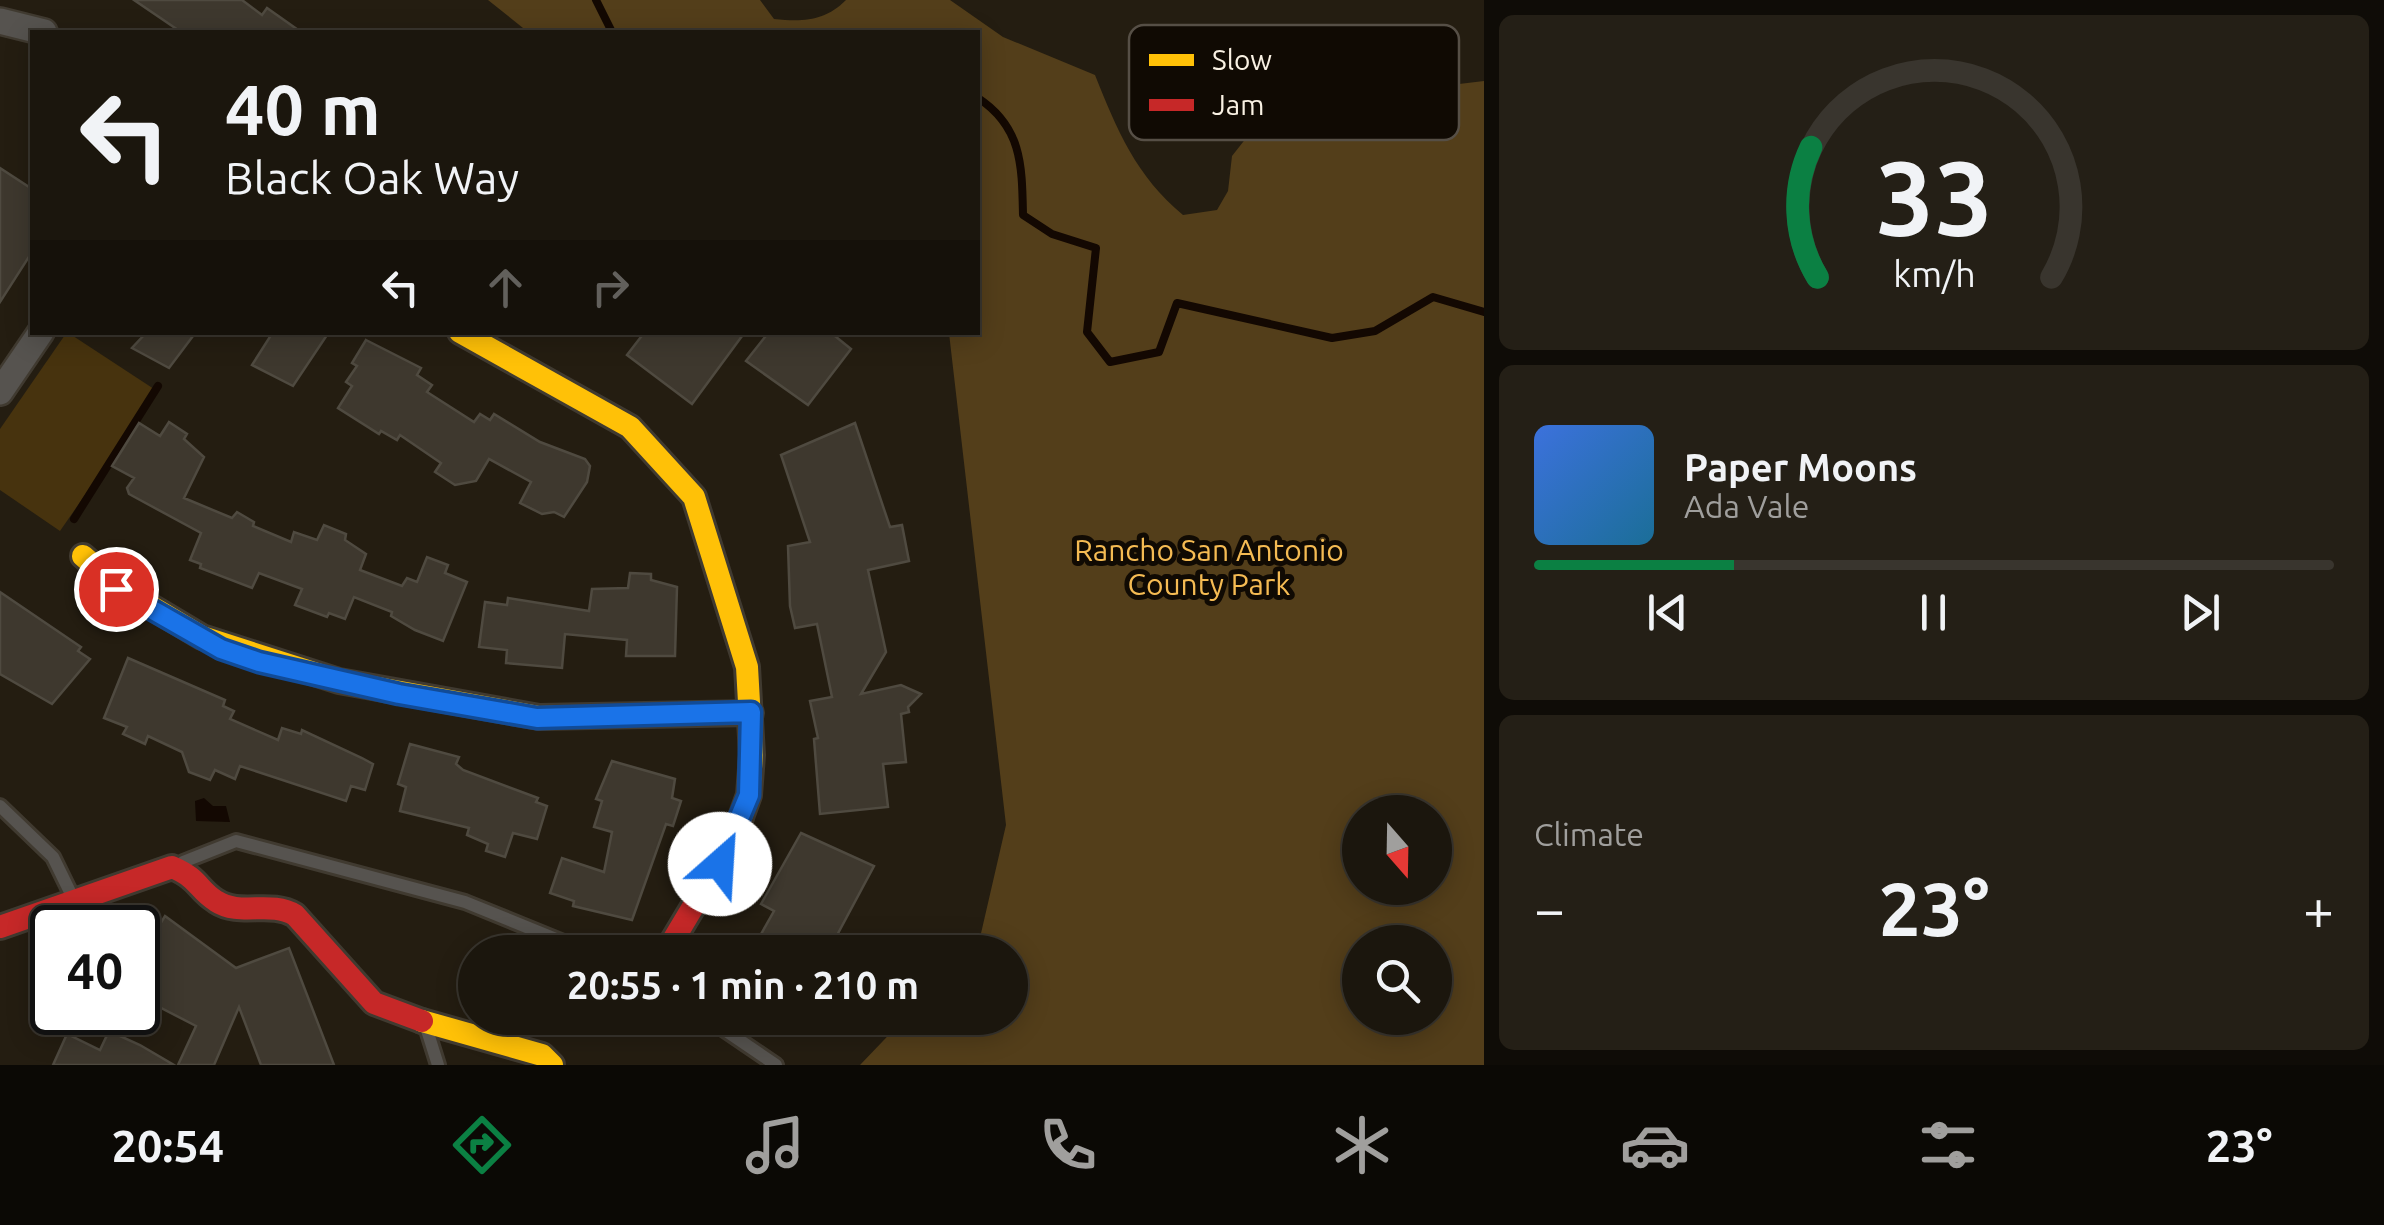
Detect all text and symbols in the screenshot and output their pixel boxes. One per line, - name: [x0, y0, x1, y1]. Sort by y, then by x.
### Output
- legend: [1129, 25, 1459, 140]
- text: Slow: [1212, 44, 1272, 75]
- icon: left: [60, 70, 190, 200]
- text: 40 m: [225, 70, 381, 148]
- text: Jam: [1212, 89, 1264, 120]
- text: 33: [1875, 138, 1993, 255]
- text: Black Oak Way: [225, 152, 519, 203]
- text: km/h: [1893, 254, 1975, 294]
- icon: left: [373, 260, 428, 315]
- icon: ahead: [478, 260, 533, 315]
- icon: right: [583, 260, 638, 315]
- text: Paper Moons: [1684, 446, 1917, 488]
- text: Ada Vale: [1684, 488, 1810, 524]
- park label: Rancho San Antonio County Park: [1074, 533, 1344, 601]
- pin: [74, 547, 159, 632]
- icon: arrive: [89, 562, 144, 617]
- icon: previous: [1640, 585, 1695, 640]
- icon: pause: [1906, 585, 1961, 640]
- icon: next: [2173, 585, 2228, 640]
- north arrow: [1342, 795, 1452, 905]
- map controls: [1342, 795, 1452, 1035]
- position arrow: [668, 812, 772, 916]
- text: Climate: [1534, 816, 1644, 852]
- text: 23°: [1878, 866, 1990, 950]
- text: −: [1534, 878, 1565, 939]
- text: +: [2303, 878, 2334, 939]
- speed limit sign: 40: [30, 905, 160, 1035]
- button: search: [1342, 925, 1452, 1035]
- text: 20:55 · 1 min · 210 m: [567, 964, 919, 1006]
- icon: directions: [447, 1110, 517, 1180]
- icon: music: [740, 1110, 810, 1180]
- icon: phone: [1033, 1110, 1103, 1180]
- icon: climate: [1327, 1110, 1397, 1180]
- icon: car: [1620, 1110, 1690, 1180]
- icon: filters: [1913, 1110, 1983, 1180]
- text: 20:54: [112, 1120, 224, 1171]
- text: 23°: [2206, 1120, 2272, 1171]

